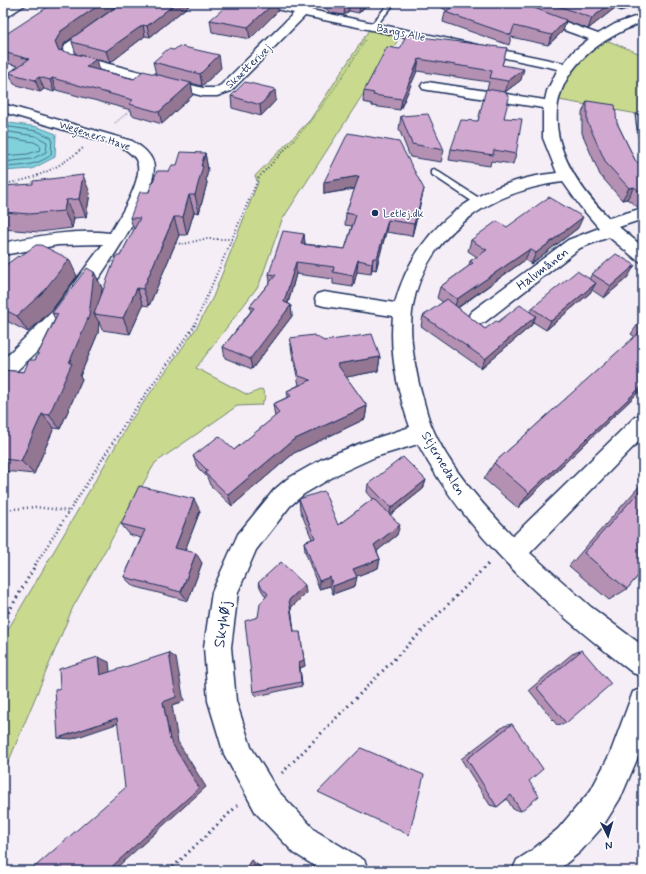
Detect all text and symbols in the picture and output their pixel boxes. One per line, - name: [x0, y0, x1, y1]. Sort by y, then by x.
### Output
- street label: Bangs Alle: [375, 21, 426, 46]
- street label: Skætterivej: [223, 41, 275, 92]
- street label: Wegeners Have: [57, 118, 132, 156]
- place label: Letlej.dk: [383, 207, 424, 221]
- marker: Letlej.dk: [370, 208, 380, 218]
- street label: Halvmånen: [513, 244, 572, 294]
- street label: Stjernedalen: [417, 429, 469, 499]
- street label: Skyhøj: [209, 600, 236, 649]
- north arrow: [588, 816, 628, 856]
- text: N: [605, 838, 613, 852]

